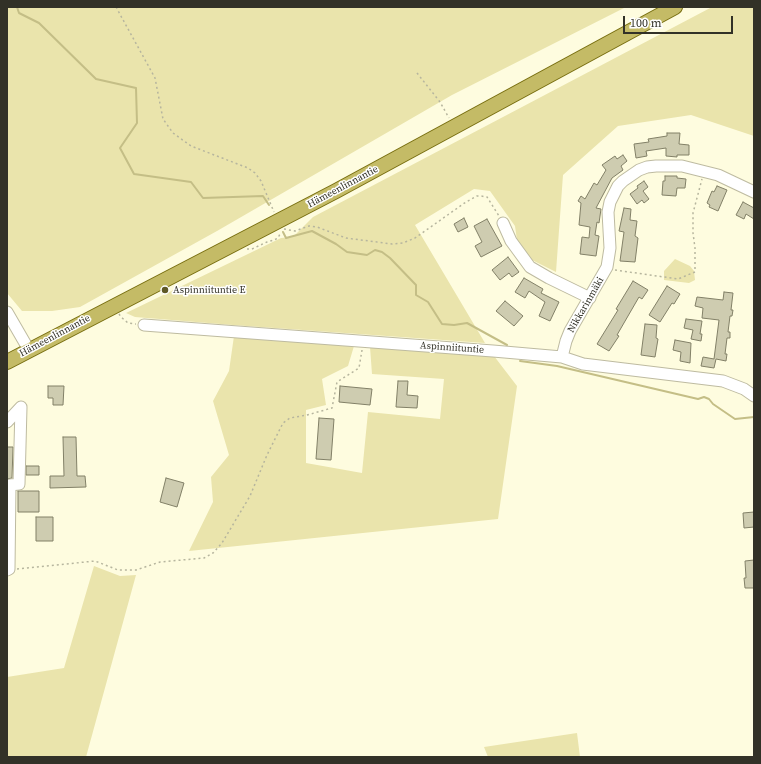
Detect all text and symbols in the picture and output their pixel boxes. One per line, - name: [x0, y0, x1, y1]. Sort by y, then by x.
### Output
- scale bar: [625, 8, 735, 34]
- text: 100 m: [630, 15, 662, 31]
- street label: Hämeenlinnantie: [306, 163, 380, 211]
- street label: Nikkarinmäki: [565, 275, 607, 335]
- place label: Aspinniituntie E: [173, 284, 246, 296]
- marker: Aspinniituntie E: [160, 285, 170, 295]
- street label: Hämeenlinnantie: [18, 312, 92, 360]
- street label: Aspinniituntie: [420, 340, 484, 356]

